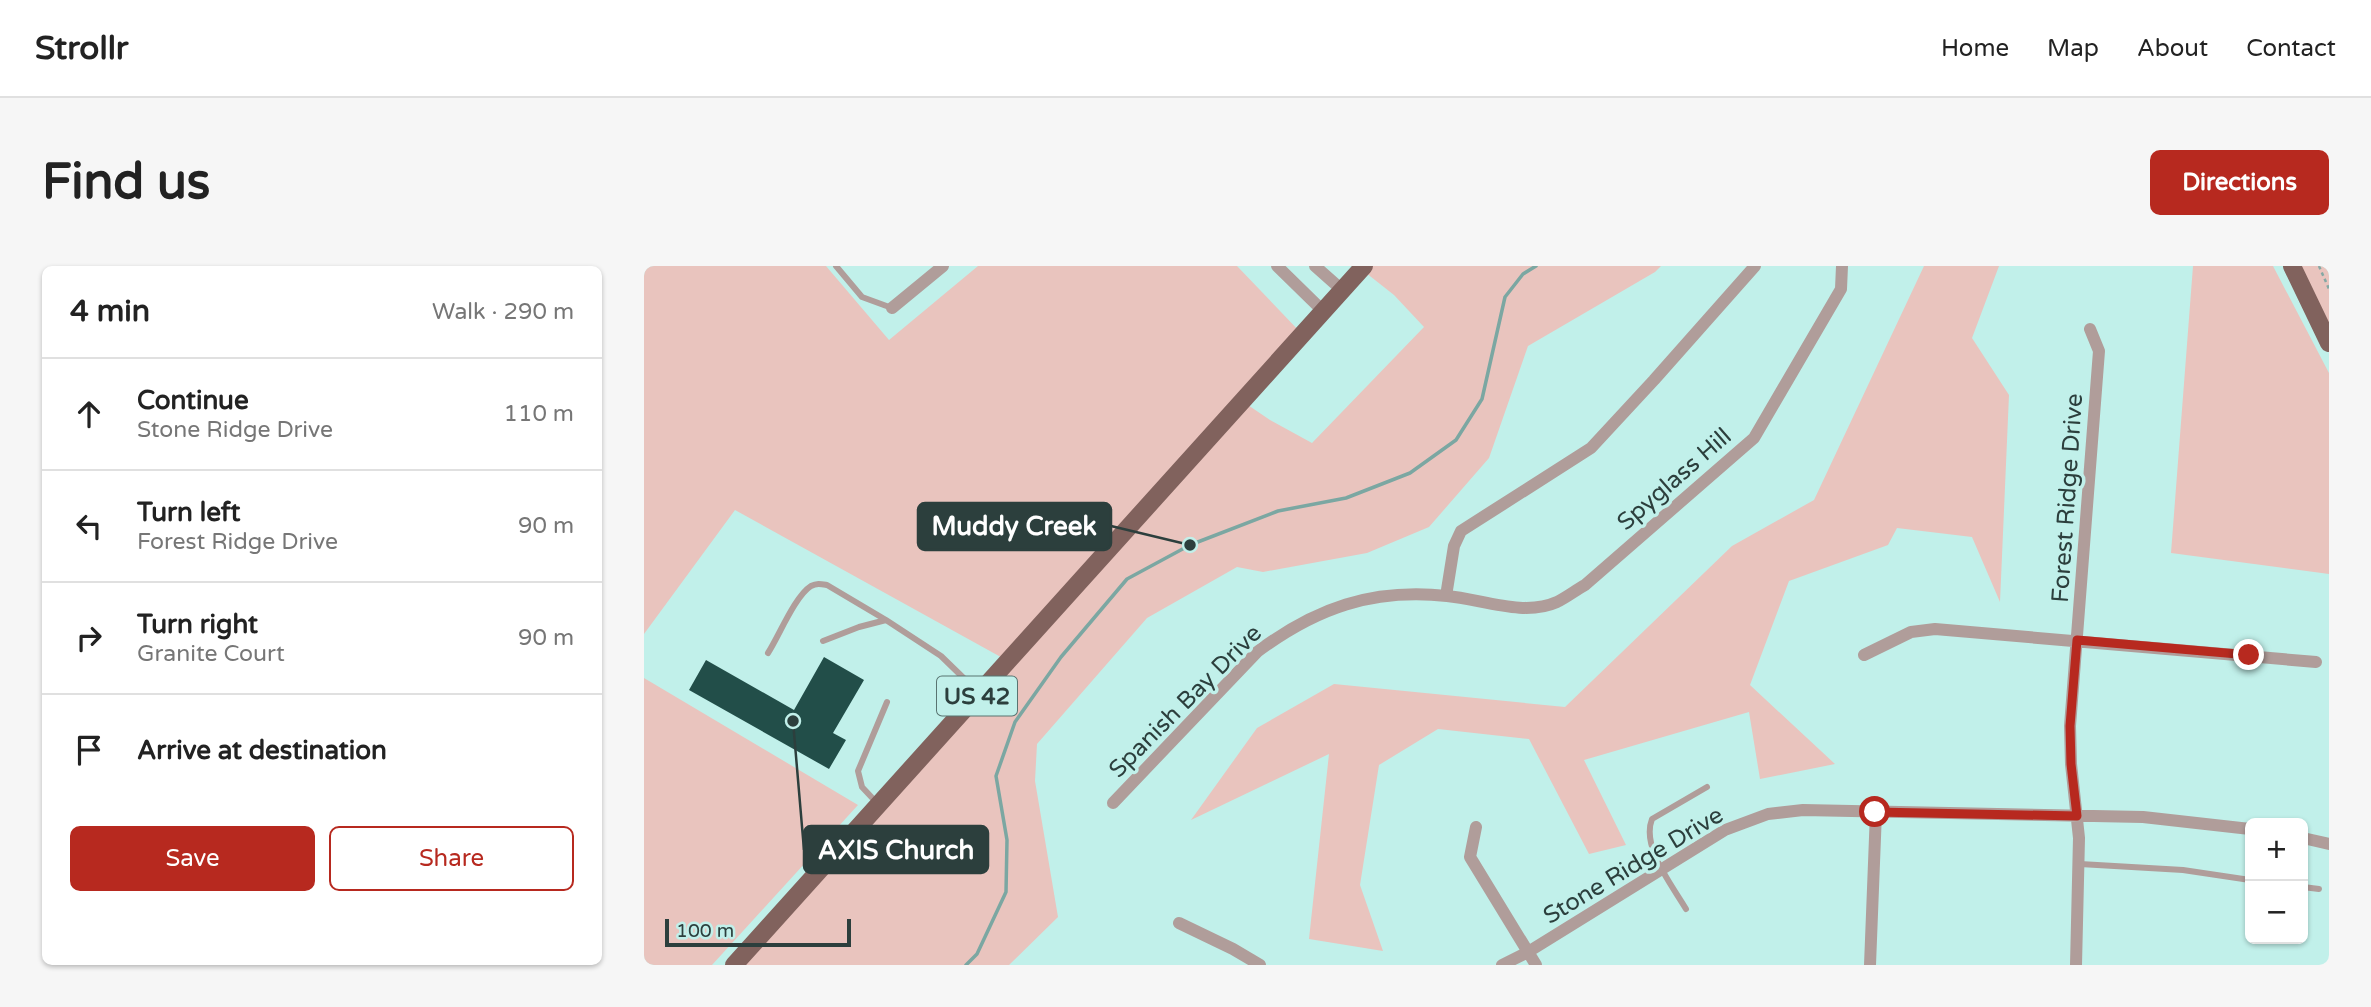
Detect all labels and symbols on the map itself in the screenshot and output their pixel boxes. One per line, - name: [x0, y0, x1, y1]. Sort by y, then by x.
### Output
- street label: Forest Ridge Drive: [2046, 392, 2089, 604]
- street label: Spyglass Hill: [1611, 422, 1737, 537]
- callout: Muddy Creek: [918, 503, 1111, 550]
- text: Muddy Creek: [931, 511, 1097, 542]
- street label: Spanish Bay Drive: [1103, 619, 1268, 784]
- route end: [2233, 639, 2264, 670]
- road number: US 42: [937, 676, 1017, 716]
- route start: [1859, 796, 1890, 827]
- street label: Stone Ridge Drive: [1538, 800, 1728, 931]
- callout: AXIS Church: [804, 826, 988, 873]
- text: AXIS Church: [818, 835, 974, 866]
- scale bar: [665, 916, 850, 948]

